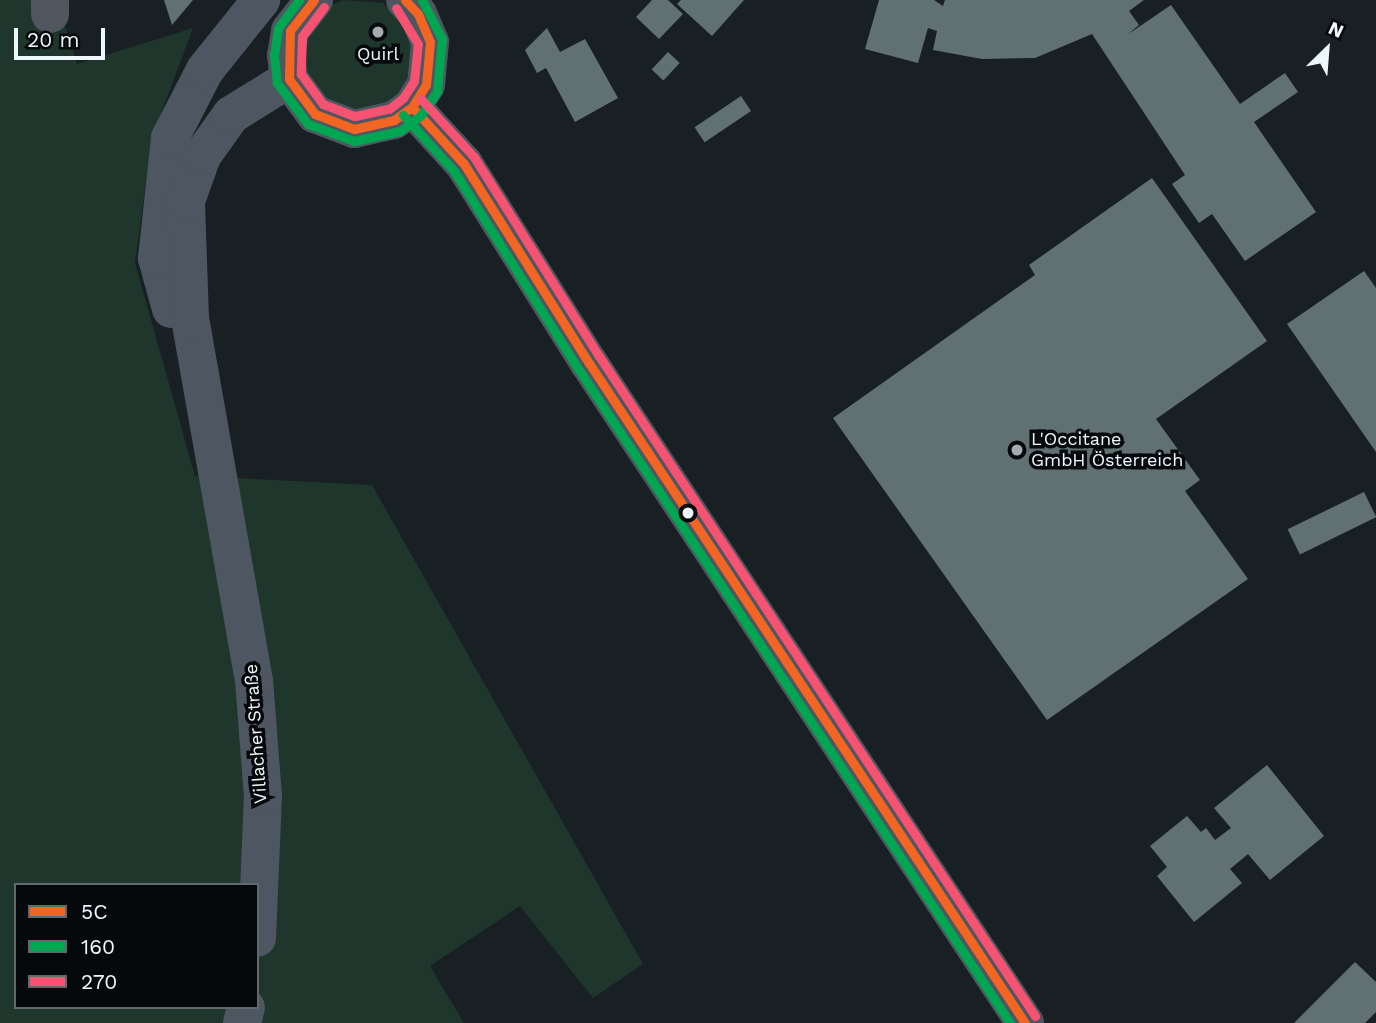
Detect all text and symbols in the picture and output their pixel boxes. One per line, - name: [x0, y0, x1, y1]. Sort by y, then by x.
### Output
- scale bar: [18, 14, 108, 58]
- north arrow: [1292, 14, 1362, 84]
- text: N: [1325, 16, 1347, 43]
- marker: Quirl: [370, 24, 386, 40]
- text: 20 m: [27, 27, 79, 52]
- place label: Quirl: [357, 43, 399, 65]
- place label: L'Occitane GmbH Österreich: [1031, 429, 1183, 472]
- marker: L'Occitane GmbH Österreich: [1009, 442, 1025, 458]
- unlabelled marker: [681, 506, 695, 520]
- street label: Villacher Straße: [240, 663, 272, 805]
- legend: [14, 883, 259, 1009]
- text: 5C: [81, 899, 108, 924]
- text: 160: [81, 934, 115, 959]
- text: 270: [81, 969, 117, 994]

